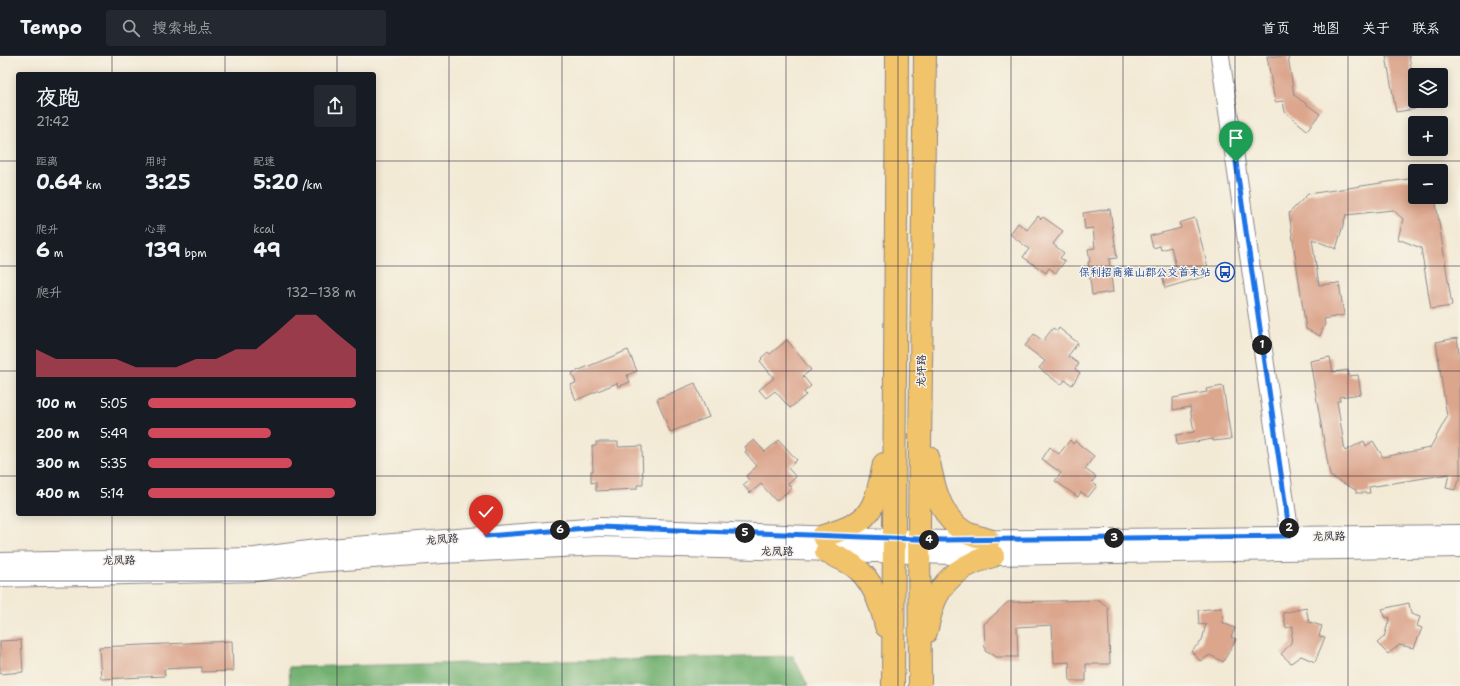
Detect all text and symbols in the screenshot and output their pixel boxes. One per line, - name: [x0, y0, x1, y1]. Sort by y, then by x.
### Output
- search box: [106, 10, 386, 46]
- text: Tempo: [20, 15, 82, 40]
- icon: search: [120, 17, 142, 39]
- text: 搜索地点: [152, 18, 212, 38]
- text: 首页: [1262, 19, 1290, 37]
- text: 地图: [1312, 19, 1340, 37]
- text: 关于: [1362, 19, 1390, 37]
- text: 联系: [1412, 19, 1440, 37]
- map controls: [1408, 68, 1448, 204]
- button: layers: [1408, 68, 1448, 108]
- text: 夜跑: [36, 83, 80, 112]
- button: share: [314, 85, 356, 127]
- text: 21:42: [36, 113, 70, 130]
- button: +: [1408, 116, 1448, 156]
- pin: [1219, 121, 1253, 162]
- icon: arrive: [1225, 127, 1247, 149]
- text: 距离: [36, 154, 58, 169]
- text: 用时: [145, 154, 167, 169]
- text: 配速: [253, 154, 275, 169]
- button: −: [1408, 164, 1448, 204]
- text: 0.64: [36, 169, 82, 195]
- text: 3:25: [145, 169, 191, 195]
- text: 5:20: [253, 169, 299, 195]
- text: km: [82, 178, 101, 193]
- text: /km: [299, 178, 322, 193]
- text: 爬升: [36, 222, 58, 237]
- text: 心率: [145, 222, 167, 237]
- text: kcal: [253, 222, 275, 237]
- text: 6: [36, 237, 50, 263]
- text: 139: [145, 237, 181, 263]
- text: 49: [253, 237, 281, 263]
- text: m: [50, 246, 63, 261]
- text: bpm: [181, 246, 207, 261]
- bus stop icon: 保利招商雍山郡公交首末站: [1214, 261, 1236, 283]
- place label: 保利招商雍山郡公交首末站: [1079, 265, 1211, 280]
- text: 爬升: [36, 284, 62, 301]
- text: 132–138 m: [286, 284, 356, 301]
- pin: 1: [1252, 335, 1272, 355]
- text: 1: [1259, 337, 1265, 352]
- street label: 龙坪路: [914, 354, 929, 388]
- text: 100 m: [36, 395, 76, 412]
- text: 5:05: [100, 395, 128, 412]
- text: 200 m: [36, 425, 79, 442]
- text: 5:49: [100, 425, 128, 442]
- text: 300 m: [36, 455, 80, 472]
- text: 5:35: [100, 455, 127, 472]
- text: 400 m: [36, 485, 80, 502]
- text: 5:14: [100, 485, 124, 502]
- pin: [469, 495, 503, 536]
- icon: check: [475, 501, 497, 523]
- pin: 2: [1279, 518, 1299, 538]
- pin: 6: [550, 520, 570, 540]
- text: 2: [1285, 520, 1293, 535]
- text: 6: [556, 522, 564, 537]
- pin: 5: [735, 523, 755, 543]
- text: 5: [742, 525, 748, 540]
- pin: 3: [1104, 528, 1124, 548]
- street label: 龙凤路: [1312, 529, 1346, 544]
- pin: 4: [919, 530, 939, 550]
- text: 3: [1110, 530, 1118, 545]
- street label: 龙凤路: [425, 531, 459, 548]
- text: 4: [925, 532, 933, 547]
- street label: 龙凤路: [760, 544, 794, 559]
- street label: 龙凤路: [102, 553, 136, 568]

